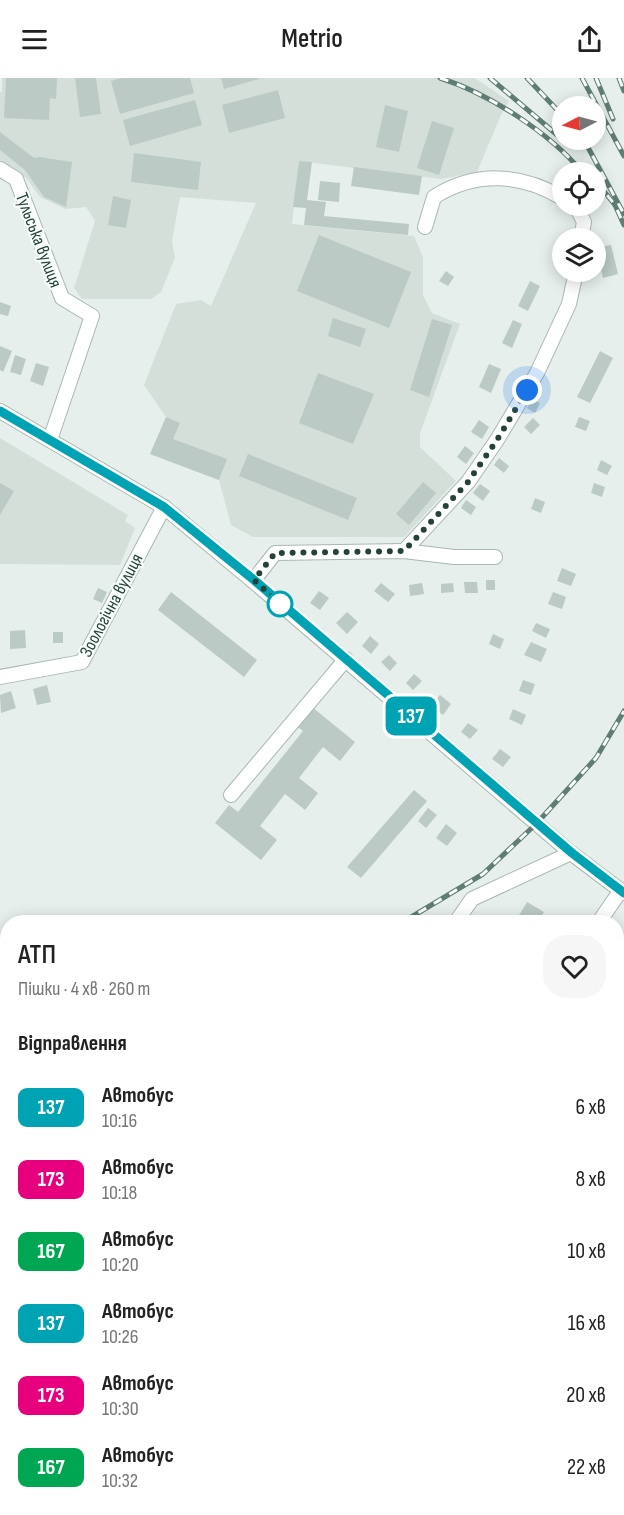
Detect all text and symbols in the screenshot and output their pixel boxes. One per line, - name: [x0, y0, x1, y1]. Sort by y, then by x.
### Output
- icon: menu: [18, 23, 51, 56]
- text: Metrio: [281, 23, 343, 55]
- icon: share: [573, 23, 606, 56]
- north arrow: [552, 96, 606, 150]
- map controls: [552, 96, 606, 282]
- button: locate: [552, 162, 606, 216]
- street label: Тульська вулиця: [11, 190, 66, 291]
- button: layers: [552, 228, 606, 282]
- your location: [512, 375, 542, 405]
- street label: Зоологічна вулиця: [75, 550, 147, 660]
- unlabelled marker: [267, 591, 293, 617]
- line badge: 137: [376, 696, 446, 736]
- text: 137: [398, 704, 424, 729]
- button: heart: [543, 935, 606, 998]
- text: АТП: [18, 938, 56, 971]
- text: Пішки · 4 хв · 260 m: [18, 977, 150, 1001]
- text: Відправлення: [18, 1030, 127, 1057]
- text: Автобус: [102, 1082, 174, 1109]
- text: 6 хв: [575, 1094, 606, 1121]
- text: 137: [38, 1095, 64, 1120]
- text: 10:16: [102, 1109, 137, 1133]
- text: Автобус: [102, 1154, 174, 1181]
- text: 8 хв: [575, 1166, 606, 1193]
- text: 173: [38, 1167, 64, 1192]
- text: 10:18: [102, 1181, 137, 1205]
- text: Автобус: [102, 1226, 174, 1253]
- text: 10 хв: [568, 1238, 606, 1265]
- text: 167: [37, 1239, 65, 1264]
- text: 10:20: [102, 1253, 139, 1277]
- text: Автобус: [102, 1298, 174, 1325]
- text: 16 хв: [568, 1310, 606, 1337]
- text: 137: [38, 1311, 64, 1336]
- text: 10:26: [102, 1325, 138, 1349]
- text: Автобус: [102, 1370, 174, 1397]
- text: 20 хв: [566, 1382, 606, 1409]
- text: 173: [38, 1383, 64, 1408]
- text: 10:30: [102, 1397, 139, 1421]
- text: Автобус: [102, 1442, 174, 1469]
- text: 22 хв: [567, 1454, 606, 1481]
- text: 167: [37, 1455, 65, 1480]
- text: 10:32: [102, 1469, 138, 1493]

